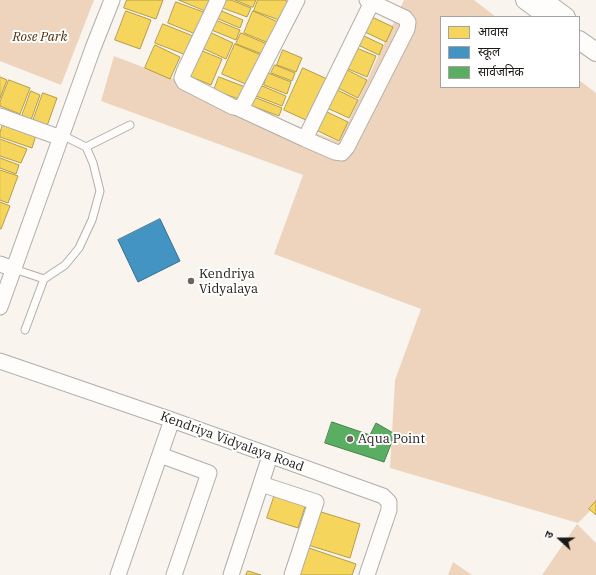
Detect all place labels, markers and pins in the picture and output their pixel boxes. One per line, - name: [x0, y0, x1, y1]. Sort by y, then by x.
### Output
- place label: Kendriya Vidyalaya: [199, 266, 258, 297]
- marker: Kendriya Vidyalaya: [186, 276, 196, 286]
- place label: Aqua Point: [358, 431, 425, 447]
- marker: Aqua Point: [345, 434, 355, 444]

